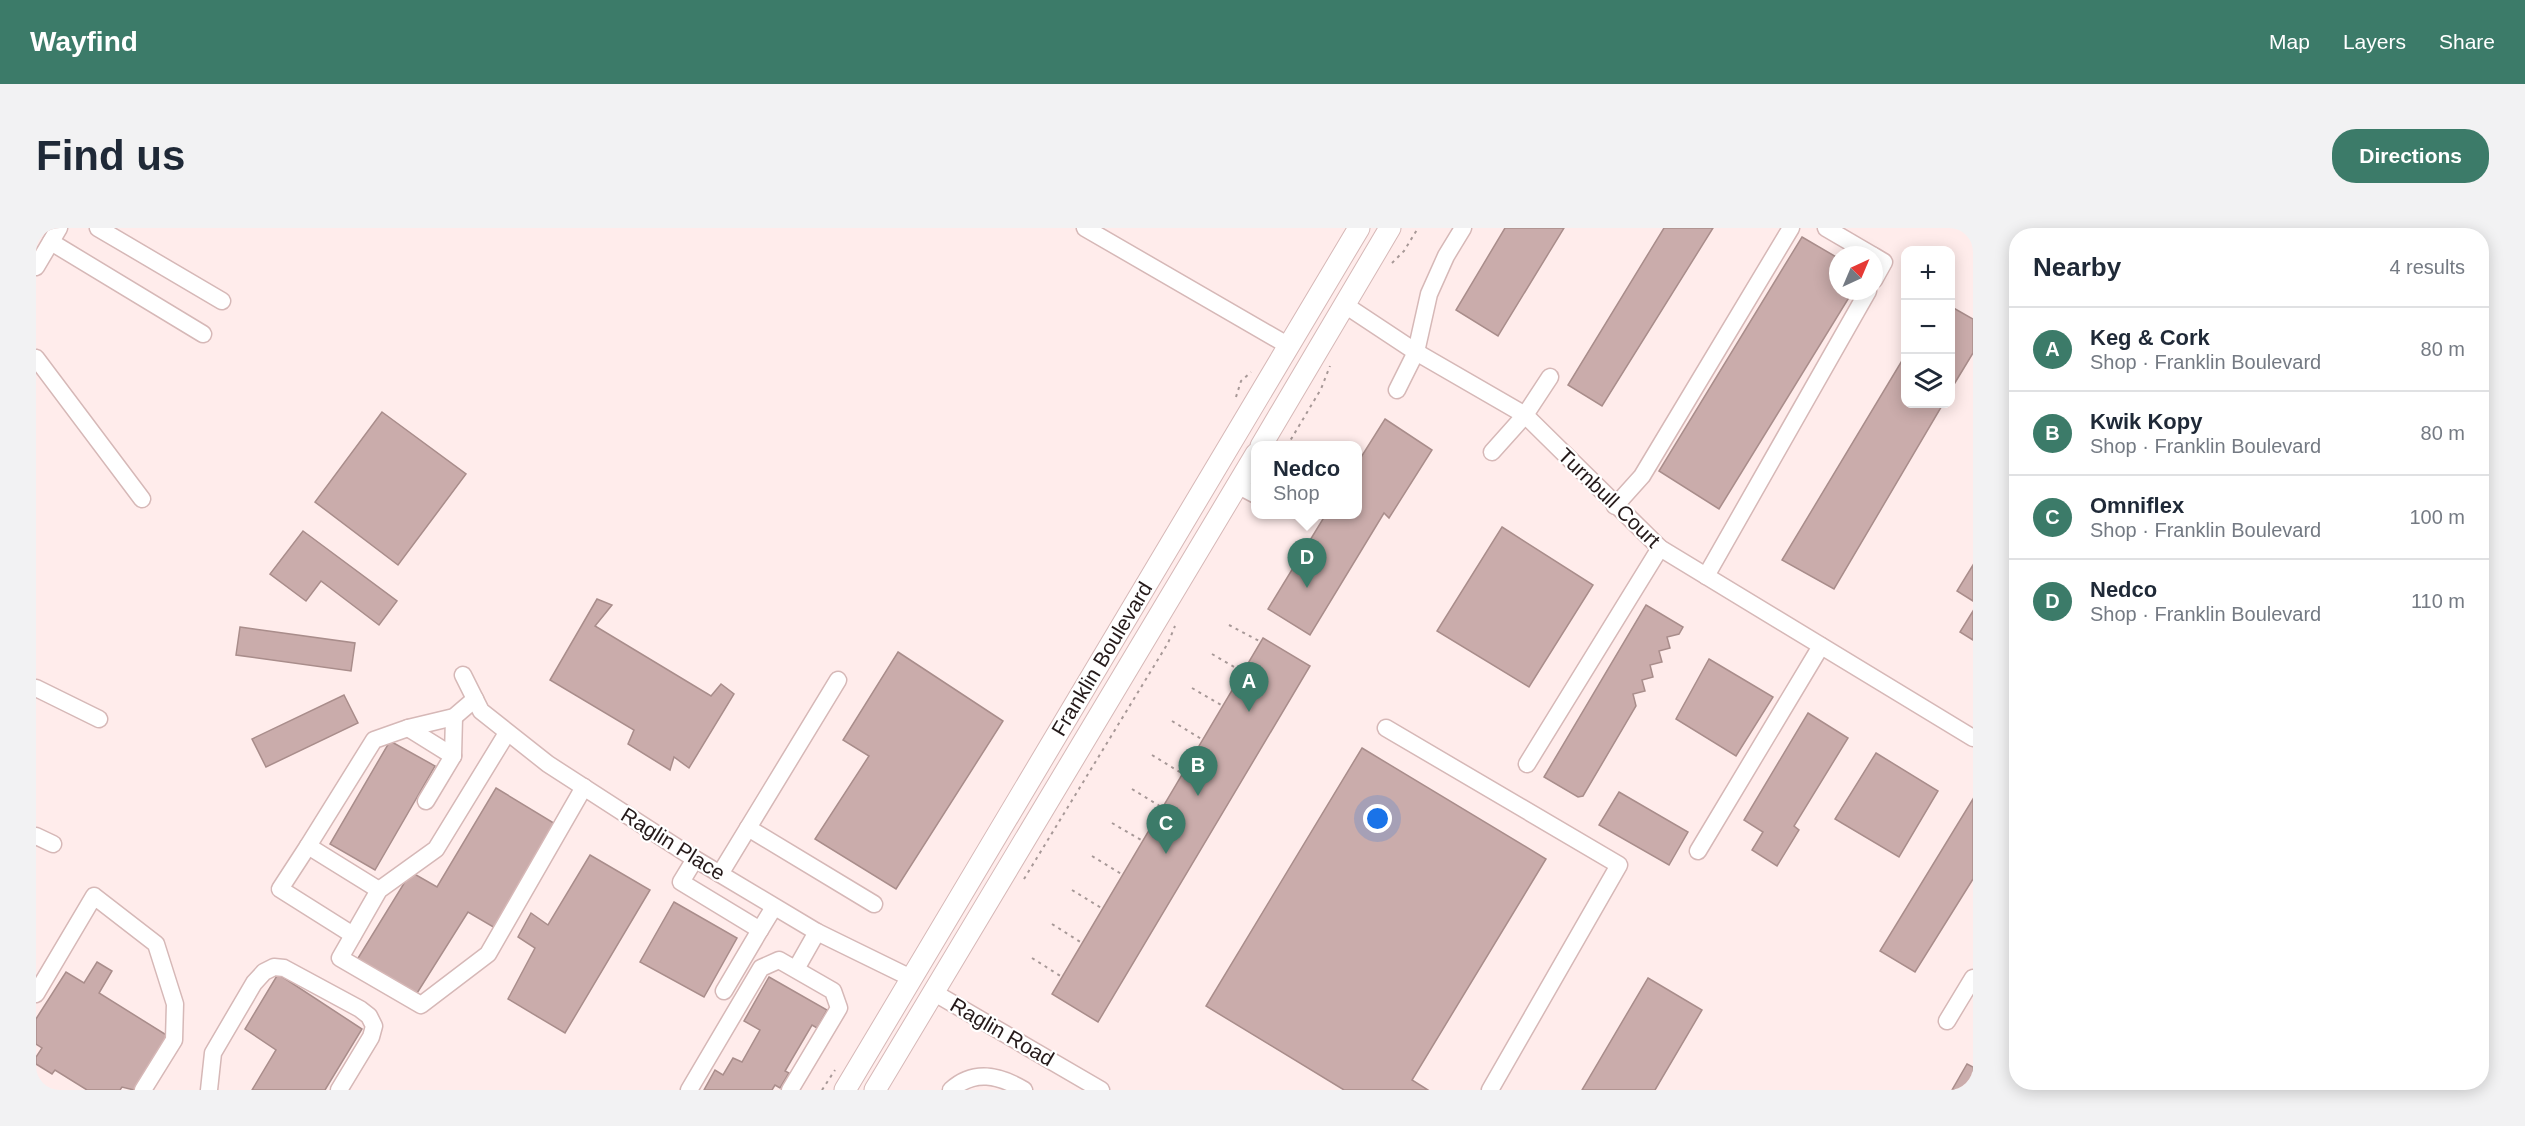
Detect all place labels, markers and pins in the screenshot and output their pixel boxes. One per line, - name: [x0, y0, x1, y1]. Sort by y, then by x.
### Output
- pin: D: [1288, 538, 1326, 588]
- pin: A: [1230, 662, 1268, 712]
- pin: B: [1178, 746, 1218, 796]
- pin: C: [1146, 804, 1186, 854]

